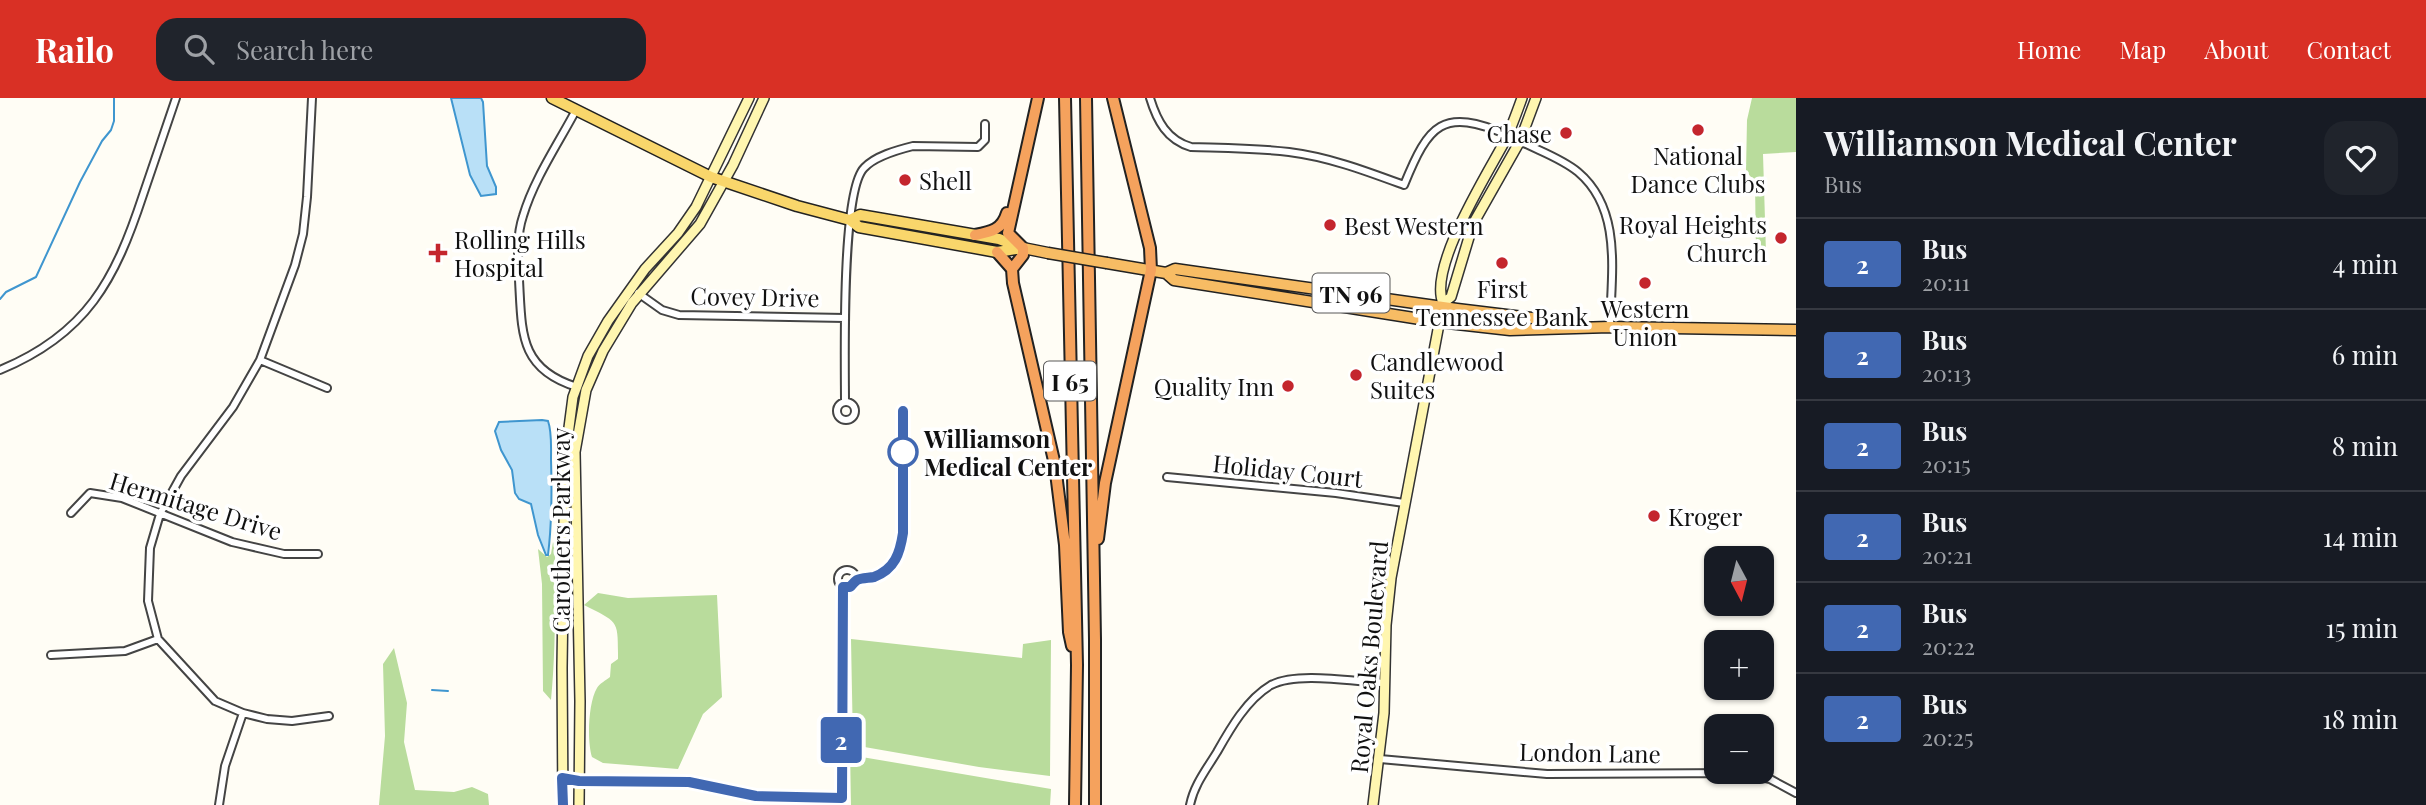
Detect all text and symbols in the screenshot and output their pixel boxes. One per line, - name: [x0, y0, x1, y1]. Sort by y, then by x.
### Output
- search box: [156, 18, 646, 81]
- text: Railo: [35, 27, 114, 71]
- icon: search: [180, 30, 218, 68]
- text: Search here: [236, 32, 373, 67]
- text: Home: [2017, 33, 2081, 65]
- text: Map: [2119, 33, 2166, 65]
- text: About: [2204, 33, 2268, 65]
- text: Contact: [2306, 33, 2391, 65]
- place label: Chase: [1487, 117, 1552, 149]
- text: Williamson Medical Center: [1824, 120, 2237, 164]
- button: heart: [2324, 121, 2398, 195]
- marker: National Dance Clubs: [1690, 122, 1706, 138]
- marker: Chase: [1558, 125, 1574, 141]
- place label: National Dance Clubs: [1631, 139, 1765, 199]
- place label: Shell: [919, 164, 972, 196]
- text: Bus: [1824, 168, 1862, 199]
- marker: Shell: [897, 172, 913, 188]
- place label: Royal Heights Church: [1619, 208, 1767, 268]
- place label: Best Western: [1344, 209, 1484, 241]
- marker: Best Western: [1322, 217, 1338, 233]
- place label: Rolling Hills Hospital: [454, 223, 586, 283]
- marker: Royal Heights Church: [1773, 230, 1789, 246]
- text: Bus: [1922, 231, 1967, 266]
- marker: Rolling Hills Hospital: [428, 243, 448, 263]
- text: 4 min: [2332, 246, 2398, 281]
- text: 2: [1856, 248, 1869, 280]
- marker: First Tennessee Bank: [1494, 255, 1510, 271]
- text: 20:11: [1922, 266, 1970, 297]
- place label: First Tennessee Bank: [1416, 272, 1589, 332]
- road number: TN 96: [1312, 274, 1390, 312]
- marker: Western Union: [1637, 275, 1653, 291]
- street label: Covey Drive: [690, 279, 820, 313]
- place label: Western Union: [1600, 292, 1689, 352]
- text: Bus: [1922, 322, 1967, 357]
- text: 6 min: [2332, 337, 2398, 372]
- text: 2: [1856, 339, 1869, 371]
- place label: Candlewood Suites: [1370, 345, 1504, 405]
- text: 20:13: [1922, 357, 1971, 388]
- road number: I 65: [1044, 362, 1096, 400]
- marker: Candlewood Suites: [1348, 367, 1364, 383]
- place label: Quality Inn: [1154, 370, 1274, 402]
- marker: Quality Inn: [1280, 378, 1296, 394]
- text: Bus: [1922, 413, 1967, 448]
- place label: Williamson Medical Center: [923, 422, 1093, 482]
- street label: Carothers Parkway: [544, 427, 576, 633]
- text: 8 min: [2332, 428, 2398, 463]
- text: 2: [1856, 430, 1869, 462]
- marker: Williamson Medical Center: [888, 437, 918, 467]
- street label: Holiday Court: [1211, 446, 1365, 494]
- text: 20:15: [1922, 448, 1971, 479]
- street label: Hermitage Drive: [106, 464, 286, 546]
- place label: Kroger: [1668, 500, 1743, 532]
- text: Bus: [1922, 504, 1967, 539]
- marker: Kroger: [1646, 508, 1662, 524]
- text: 14 min: [2323, 519, 2398, 554]
- text: 2: [1856, 521, 1869, 553]
- street label: Royal Oaks Boulevard: [1342, 539, 1394, 775]
- text: 20:21: [1922, 539, 1972, 570]
- north arrow: [1704, 546, 1774, 616]
- map controls: [1704, 546, 1774, 784]
- text: Bus: [1922, 595, 1967, 630]
- text: 15 min: [2326, 610, 2398, 645]
- text: 2: [1856, 612, 1869, 644]
- button: +: [1704, 630, 1774, 700]
- text: 20:22: [1922, 630, 1975, 661]
- text: Bus: [1922, 686, 1967, 721]
- text: 18 min: [2322, 701, 2398, 736]
- text: 2: [1856, 703, 1869, 735]
- button: −: [1704, 714, 1774, 784]
- line badge: 2: [818, 717, 864, 763]
- text: 20:25: [1922, 721, 1974, 752]
- text: 2: [835, 724, 847, 756]
- street label: London Lane: [1519, 735, 1661, 769]

